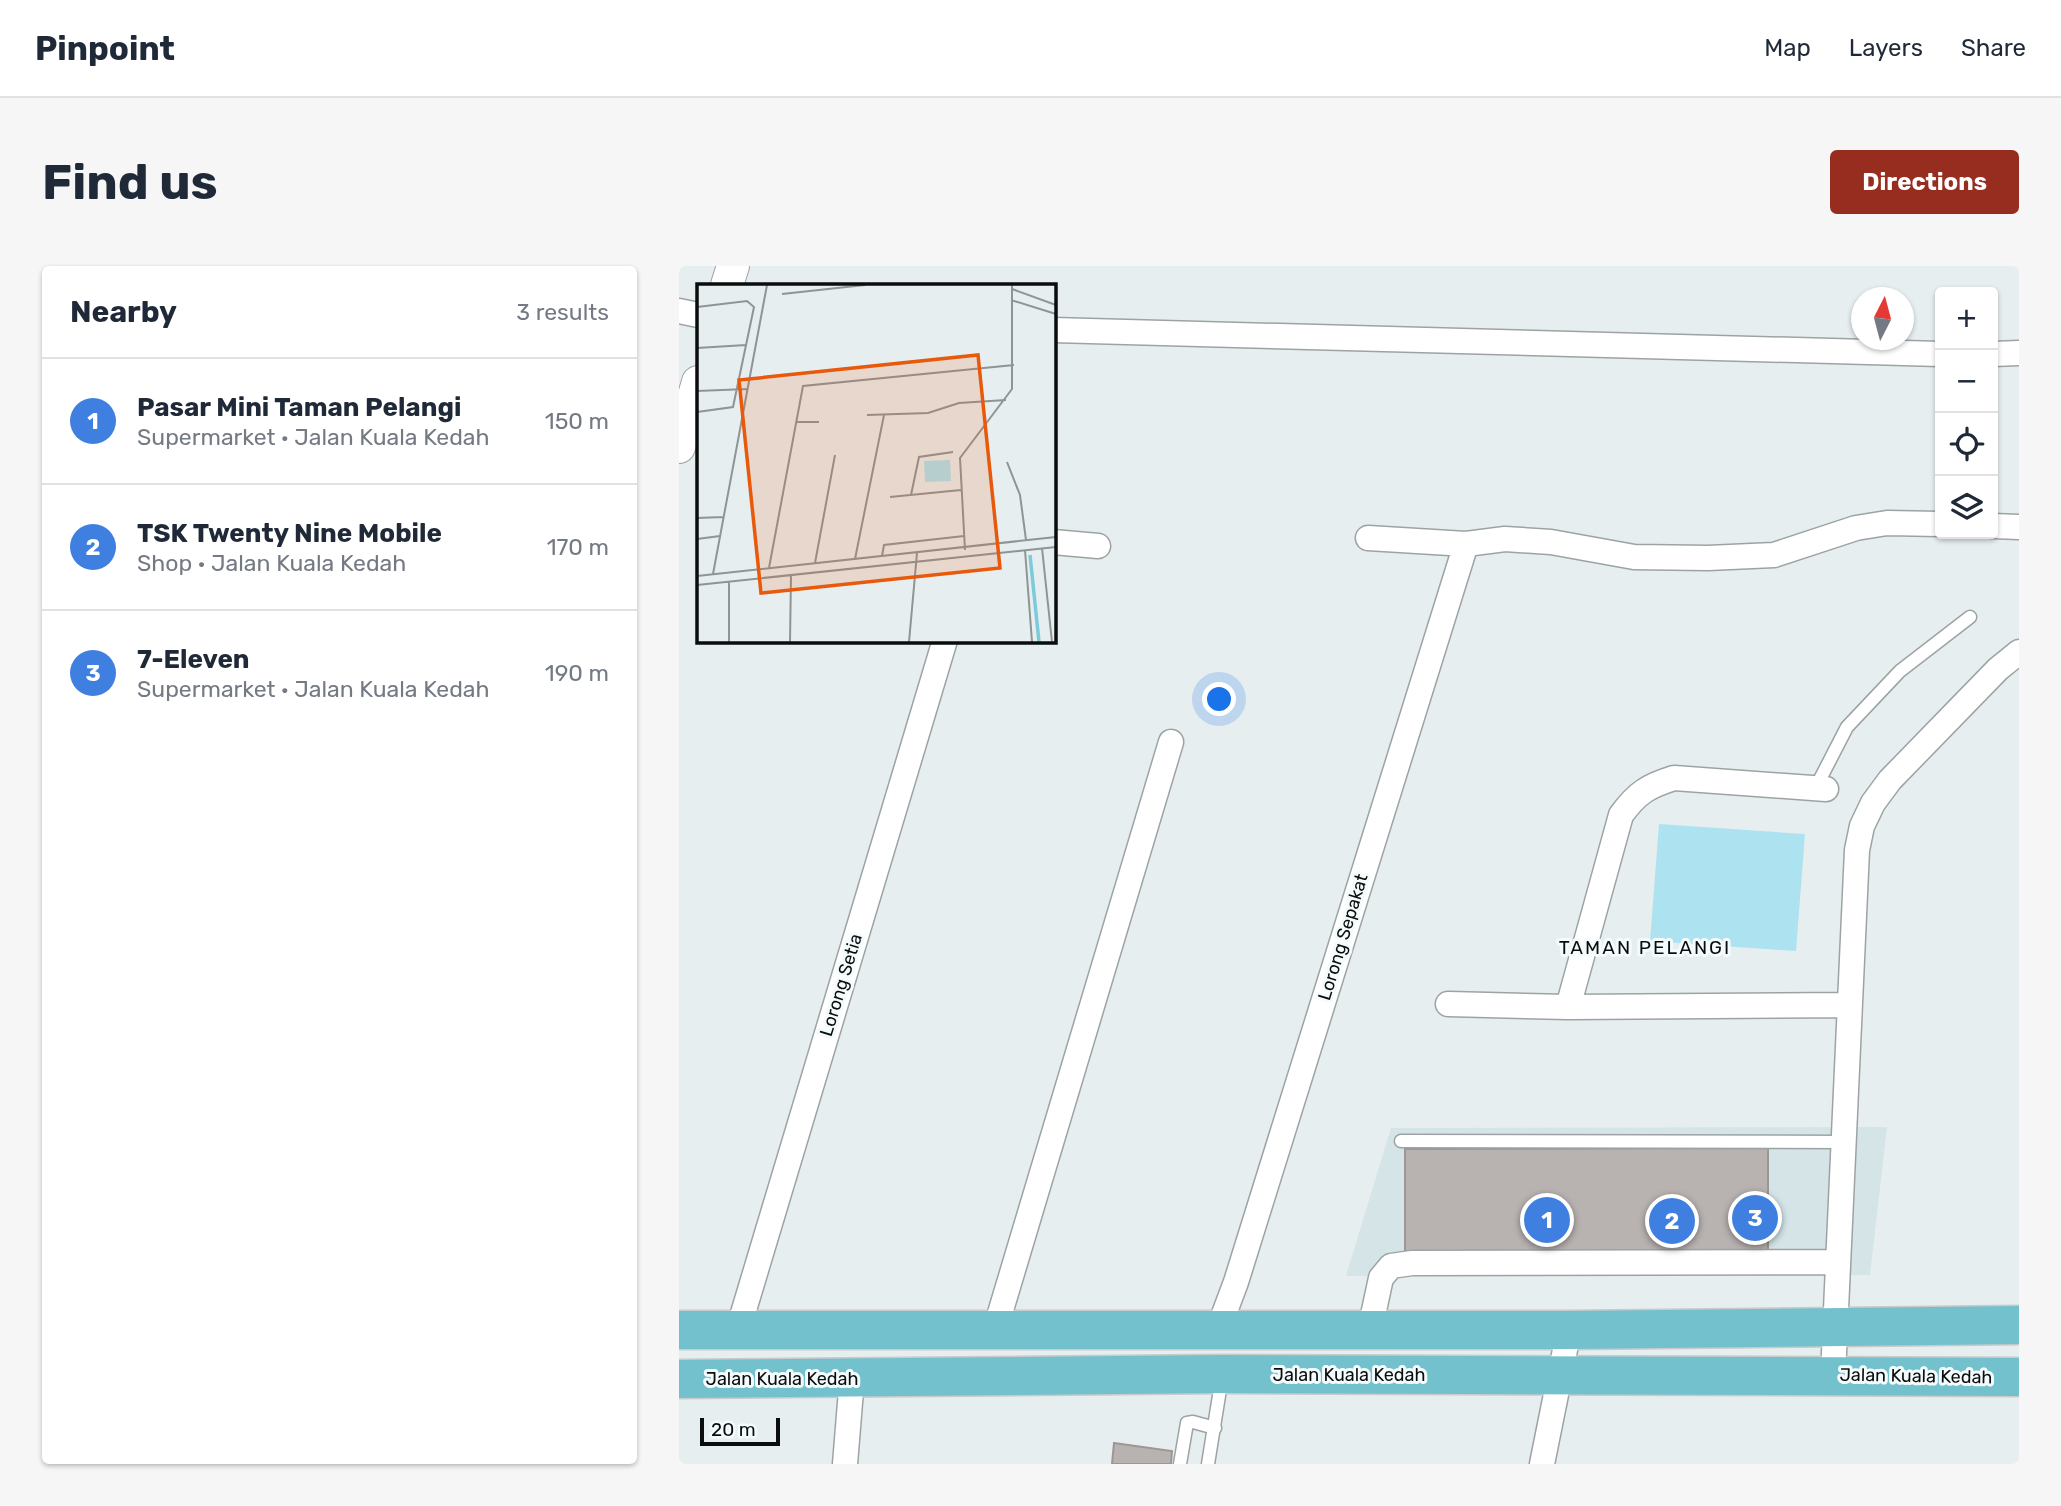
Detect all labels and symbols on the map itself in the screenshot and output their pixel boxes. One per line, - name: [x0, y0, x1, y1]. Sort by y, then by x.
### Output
- inset map: [697, 284, 1055, 642]
- north arrow: [1851, 287, 1914, 350]
- your location: [1202, 682, 1236, 716]
- street label: Lorong Sepakat: [1313, 871, 1373, 1003]
- street label: Lorong Setia: [815, 931, 867, 1039]
- district label: TAMAN PELANGI: [1559, 936, 1731, 959]
- pin: 3: [1732, 1192, 1778, 1244]
- pin: 1: [1524, 1194, 1570, 1246]
- pin: 2: [1649, 1195, 1695, 1247]
- street label: Jalan Kuala Kedah: [1273, 1364, 1425, 1386]
- street label: Jalan Kuala Kedah: [1839, 1364, 1993, 1388]
- street label: Jalan Kuala Kedah: [706, 1368, 858, 1390]
- scale bar: [700, 1415, 781, 1447]

